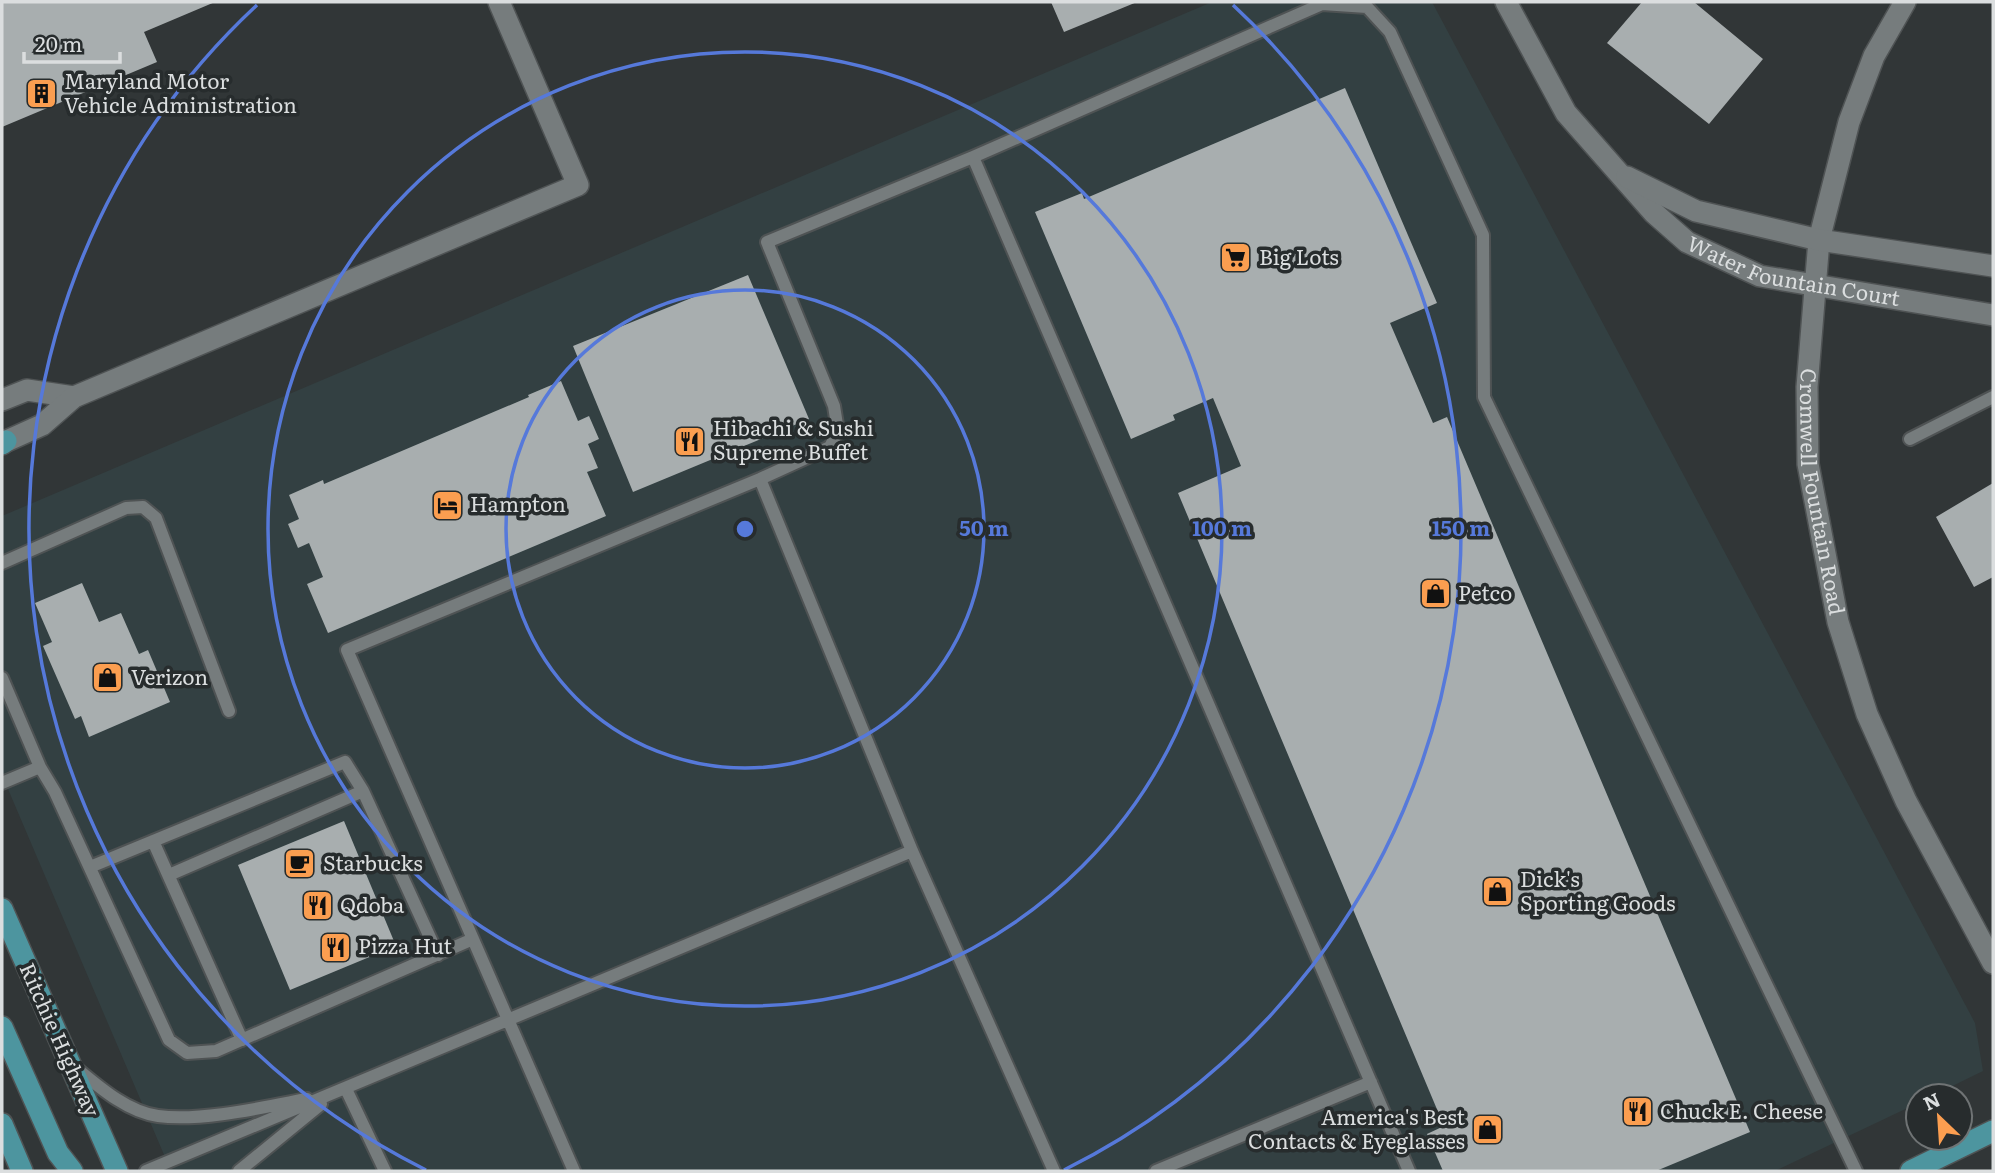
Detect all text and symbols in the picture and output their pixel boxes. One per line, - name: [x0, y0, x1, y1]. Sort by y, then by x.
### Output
- scale bar: [24, 21, 121, 65]
- text: 20 m: [35, 27, 82, 58]
- place label: Maryland Motor Vehicle Administration: [64, 64, 297, 119]
- building icon: Maryland Motor Vehicle Administration: [24, 77, 58, 111]
- street label: Water Fountain Court: [1683, 226, 1903, 312]
- place label: Big Lots: [1259, 240, 1339, 271]
- supermarket icon: Big Lots: [1219, 241, 1253, 275]
- street label: Cromwell Fountain Road: [1794, 367, 1854, 617]
- place label: Hibachi & Sushi Supreme Buffet: [713, 411, 874, 466]
- restaurant icon: Hibachi & Sushi Supreme Buffet: [673, 424, 707, 458]
- place label: Hampton: [470, 487, 566, 518]
- hotel icon: Hampton: [430, 488, 464, 522]
- text: 50 m: [959, 511, 1009, 542]
- text: 100 m: [1192, 511, 1252, 542]
- text: 150 m: [1432, 511, 1490, 542]
- centre of rings: [733, 517, 757, 541]
- place label: Petco: [1458, 576, 1512, 607]
- shop icon: Petco: [1418, 577, 1452, 611]
- place label: Verizon: [131, 660, 208, 691]
- shop icon: Verizon: [91, 661, 125, 695]
- place label: Starbucks: [323, 846, 423, 877]
- cafe icon: Starbucks: [283, 847, 317, 881]
- place label: Dick's Sporting Goods: [1520, 862, 1676, 917]
- shop icon: Dick's Sporting Goods: [1480, 875, 1514, 909]
- place label: Qdoba: [340, 888, 405, 919]
- restaurant icon: Qdoba: [300, 889, 334, 923]
- place label: Pizza Hut: [358, 929, 452, 960]
- restaurant icon: Pizza Hut: [318, 930, 352, 964]
- street label: Ritchie Highway: [13, 957, 110, 1122]
- north arrow: [1904, 1082, 1974, 1152]
- text: N: [1918, 1085, 1945, 1117]
- place label: Chuck E. Cheese: [1660, 1094, 1823, 1125]
- restaurant icon: Chuck E. Cheese: [1620, 1095, 1654, 1129]
- place label: America's Best Contacts & Eyeglasses: [1248, 1100, 1466, 1155]
- shop icon: America's Best Contacts & Eyeglasses: [1471, 1113, 1505, 1147]

